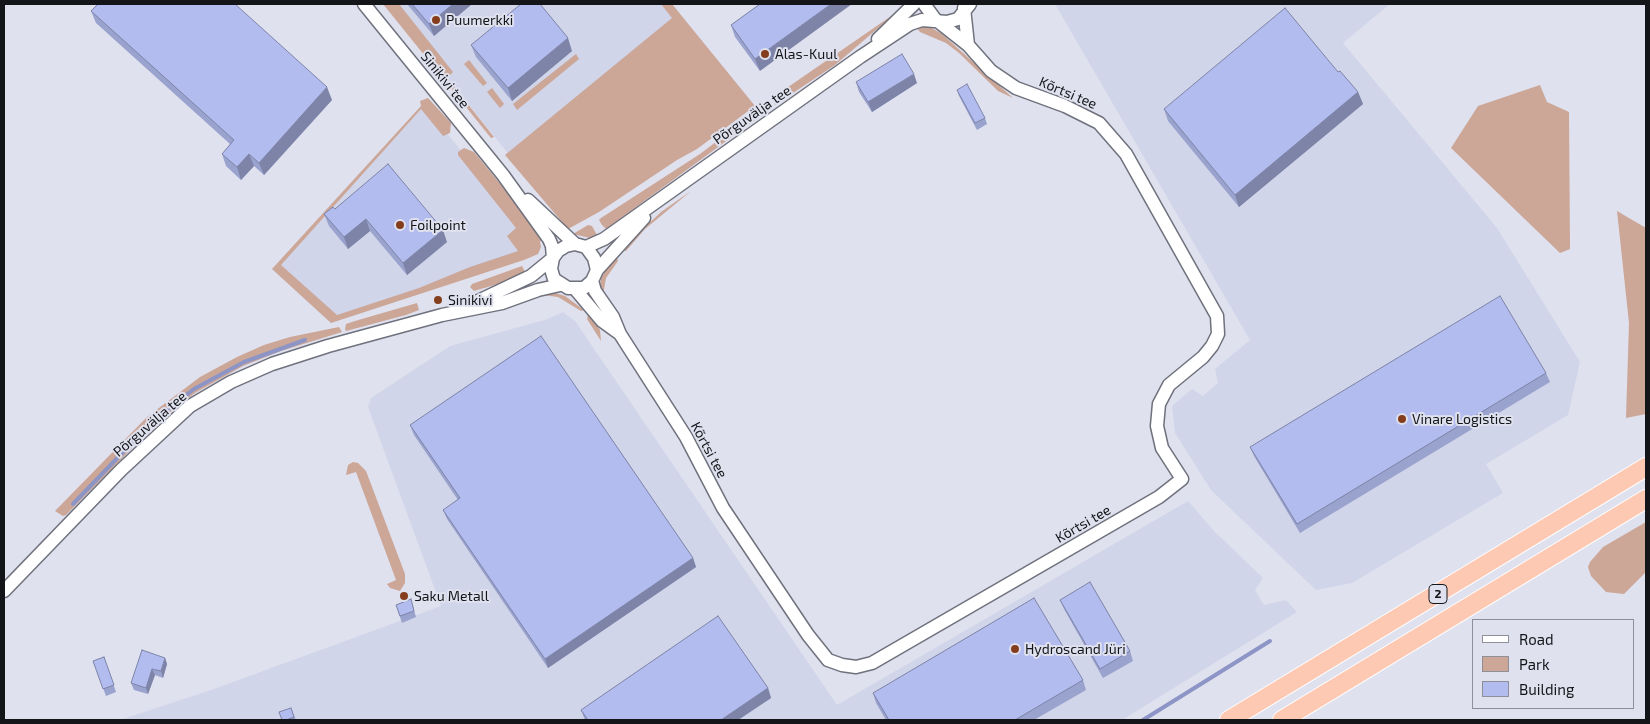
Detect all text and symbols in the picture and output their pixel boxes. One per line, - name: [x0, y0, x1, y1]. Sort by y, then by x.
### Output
- place label: Puumerkki: [446, 12, 513, 28]
- marker: Puumerkki: [430, 14, 442, 26]
- place label: Alas-Kuul: [775, 46, 837, 62]
- street label: Sinikivi tee: [417, 48, 473, 112]
- marker: Alas-Kuul: [759, 48, 771, 60]
- street label: Kõrtsi tee: [1037, 73, 1099, 113]
- street label: Põrguvälja tee: [710, 82, 794, 148]
- place label: Foilpoint: [410, 217, 466, 233]
- marker: Foilpoint: [394, 219, 406, 231]
- place label: Sinikivi: [448, 292, 492, 308]
- marker: Sinikivi: [432, 294, 444, 306]
- street label: Põrguvälja tee: [110, 388, 190, 460]
- place label: Vinare Logistics: [1412, 411, 1512, 427]
- marker: Vinare Logistics: [1396, 413, 1408, 425]
- street label: Kõrtsi tee: [687, 419, 731, 481]
- street label: Kõrtsi tee: [1052, 501, 1114, 547]
- road number: 2: [1429, 584, 1447, 604]
- place label: Saku Metall: [414, 588, 489, 604]
- marker: Saku Metall: [398, 590, 410, 602]
- legend: [1472, 619, 1635, 709]
- text: Road: [1519, 630, 1554, 648]
- place label: Hydroscand Jüri: [1025, 641, 1126, 657]
- marker: Hydroscand Jüri: [1009, 643, 1021, 655]
- text: Park: [1519, 655, 1550, 673]
- text: Building: [1519, 680, 1574, 698]

